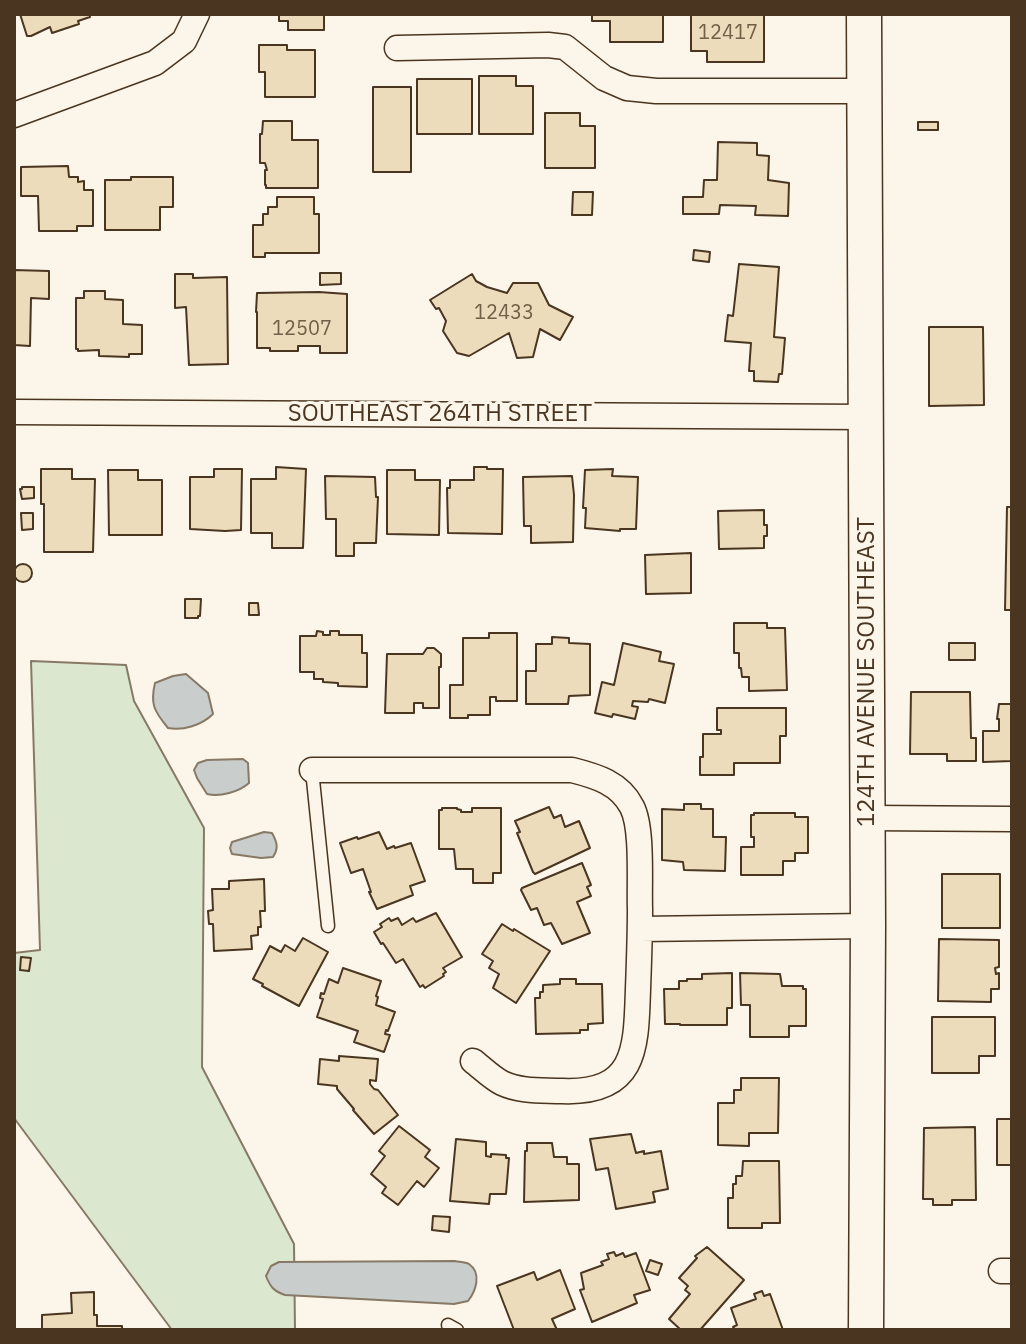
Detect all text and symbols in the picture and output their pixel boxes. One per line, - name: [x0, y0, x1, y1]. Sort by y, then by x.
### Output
- house number: 12417: [698, 21, 758, 45]
- house number: 12433: [474, 301, 534, 325]
- house number: 12507: [272, 317, 332, 341]
- street label: SOUTHEAST 264TH STREET: [288, 400, 592, 428]
- street label: 124TH AVENUE SOUTHEAST: [853, 517, 881, 827]

